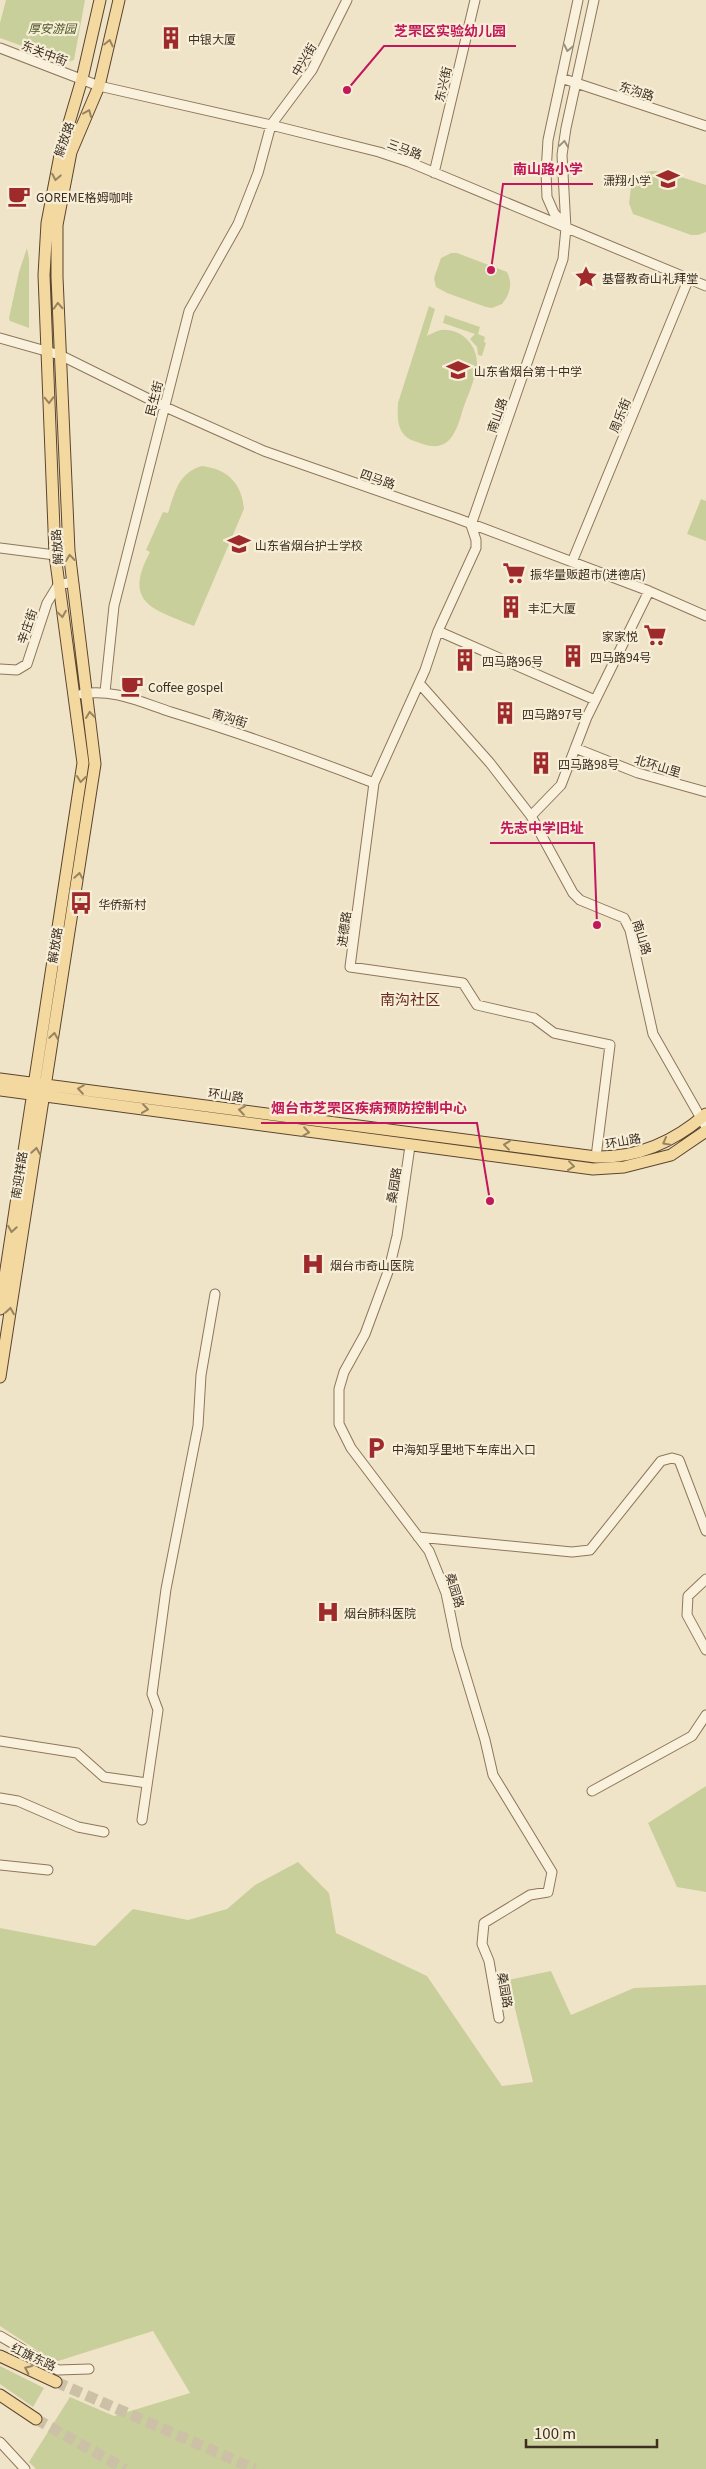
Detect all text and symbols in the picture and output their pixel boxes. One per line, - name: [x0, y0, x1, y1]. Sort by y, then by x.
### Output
- callout: 芝罘区实验幼儿园: [384, 17, 516, 46]
- park label: 厚安游园: [28, 19, 78, 36]
- text: 芝罘区实验幼儿园: [394, 20, 506, 40]
- building icon: 中银大厦: [158, 25, 184, 51]
- place label: 中银大厦: [188, 30, 236, 47]
- street label: 东关中街: [20, 35, 70, 69]
- one-way arrow: [103, 39, 114, 48]
- street label: 中兴街: [286, 39, 320, 79]
- one-way arrow: [563, 43, 574, 52]
- street label: 东兴街: [430, 65, 454, 103]
- street label: 东沟路: [617, 76, 657, 104]
- one-way arrow: [81, 109, 92, 118]
- street label: 解放路: [49, 119, 77, 159]
- street label: 三马路: [385, 134, 425, 162]
- one-way arrow: [558, 140, 569, 148]
- callout: 南山路小学: [503, 155, 593, 184]
- text: 南山路小学: [513, 158, 583, 178]
- school or university icon: 潇翔小学: [655, 166, 681, 192]
- place label: 潇翔小学: [603, 171, 651, 188]
- one-way arrow: [52, 173, 62, 182]
- cafe icon: GOREME格姆咖啡: [6, 183, 32, 209]
- place label: GOREME格姆咖啡: [36, 188, 133, 205]
- place icon: 基督教奇山礼拜堂: [573, 264, 599, 290]
- place label: 基督教奇山礼拜堂: [602, 269, 698, 286]
- one-way arrow: [53, 302, 63, 310]
- school or university icon: 山东省烟台第十中学: [445, 357, 471, 383]
- place label: 山东省烟台第十中学: [474, 362, 582, 379]
- street label: 民生街: [140, 378, 166, 418]
- street label: 南山路: [482, 395, 510, 435]
- street label: 周乐街: [604, 395, 634, 435]
- one-way arrow: [43, 396, 54, 404]
- street label: 四马路: [358, 464, 398, 492]
- street label: 解放路: [46, 528, 66, 566]
- school or university icon: 山东省烟台护士学校: [226, 531, 252, 557]
- place label: 山东省烟台护士学校: [255, 536, 363, 553]
- one-way arrow: [65, 554, 76, 562]
- supermarket icon: 振华量贩超市(进德店): [501, 560, 527, 586]
- place label: 振华量贩超市(进德店): [530, 565, 646, 582]
- building icon: 丰汇大厦: [498, 594, 524, 620]
- place label: 丰汇大厦: [528, 599, 576, 616]
- street label: 辛庄街: [12, 606, 40, 646]
- one-way arrow: [57, 610, 67, 619]
- supermarket icon: 家家悦: [642, 622, 668, 648]
- place label: 家家悦: [602, 627, 638, 644]
- building icon: 四马路94号: [560, 643, 586, 669]
- building icon: 四马路96号: [452, 647, 478, 673]
- place label: 四马路94号: [590, 648, 651, 665]
- place label: 四马路96号: [482, 652, 543, 669]
- cafe icon: Coffee gospel: [119, 673, 145, 699]
- place label: Coffee gospel: [148, 678, 223, 695]
- building icon: 四马路97号: [492, 700, 518, 726]
- street label: 南沟街: [210, 704, 250, 730]
- place label: 四马路97号: [522, 705, 583, 722]
- one-way arrow: [85, 710, 96, 718]
- building icon: 四马路98号: [528, 750, 554, 776]
- street label: 北环山里: [633, 750, 683, 780]
- place label: 四马路98号: [558, 755, 619, 772]
- one-way arrow: [76, 775, 87, 783]
- callout: 先志中学旧址: [490, 814, 594, 843]
- text: 先志中学旧址: [500, 817, 584, 837]
- one-way arrow: [73, 871, 83, 880]
- bus stop icon: 华侨新村: [68, 890, 94, 916]
- place label: 华侨新村: [98, 895, 147, 912]
- street label: 进德路: [332, 910, 354, 948]
- street label: 南山路: [630, 917, 656, 957]
- street label: 解放路: [43, 926, 65, 964]
- district label: 南沟社区: [380, 988, 440, 1009]
- one-way arrow: [48, 1032, 58, 1041]
- street label: 环山路: [207, 1083, 245, 1105]
- one-way arrow: [76, 1084, 84, 1095]
- callout: 烟台市芝罘区疾病预防控制中心: [261, 1094, 477, 1123]
- text: 烟台市芝罘区疾病预防控制中心: [271, 1097, 467, 1117]
- one-way arrow: [140, 1104, 149, 1114]
- one-way arrow: [237, 1106, 246, 1116]
- one-way arrow: [302, 1126, 310, 1137]
- street label: 环山路: [604, 1129, 642, 1151]
- one-way arrow: [662, 1136, 671, 1146]
- one-way arrow: [503, 1141, 511, 1151]
- one-way arrow: [30, 1147, 40, 1155]
- street label: 南迎祥路: [6, 1150, 30, 1200]
- one-way arrow: [567, 1160, 575, 1171]
- street label: 桑园路: [382, 1166, 404, 1204]
- one-way arrow: [8, 1224, 18, 1233]
- hospital icon: 烟台市奇山医院: [300, 1251, 326, 1277]
- place label: 烟台市奇山医院: [330, 1256, 414, 1273]
- one-way arrow: [5, 1307, 15, 1316]
- parking icon: 中海知孚里地下车库出入口: [363, 1435, 389, 1461]
- place label: 中海知孚里地下车库出入口: [392, 1440, 536, 1457]
- street label: 桑园路: [443, 1570, 469, 1610]
- hospital icon: 烟台肺科医院: [315, 1599, 341, 1625]
- place label: 烟台肺科医院: [344, 1604, 416, 1621]
- street label: 桑园路: [495, 1971, 517, 2009]
- street label: 红旗东路: [9, 2338, 59, 2374]
- one-way arrow: [24, 2365, 33, 2375]
- scale bar: [526, 2416, 657, 2448]
- text: 100 m: [534, 2422, 576, 2443]

